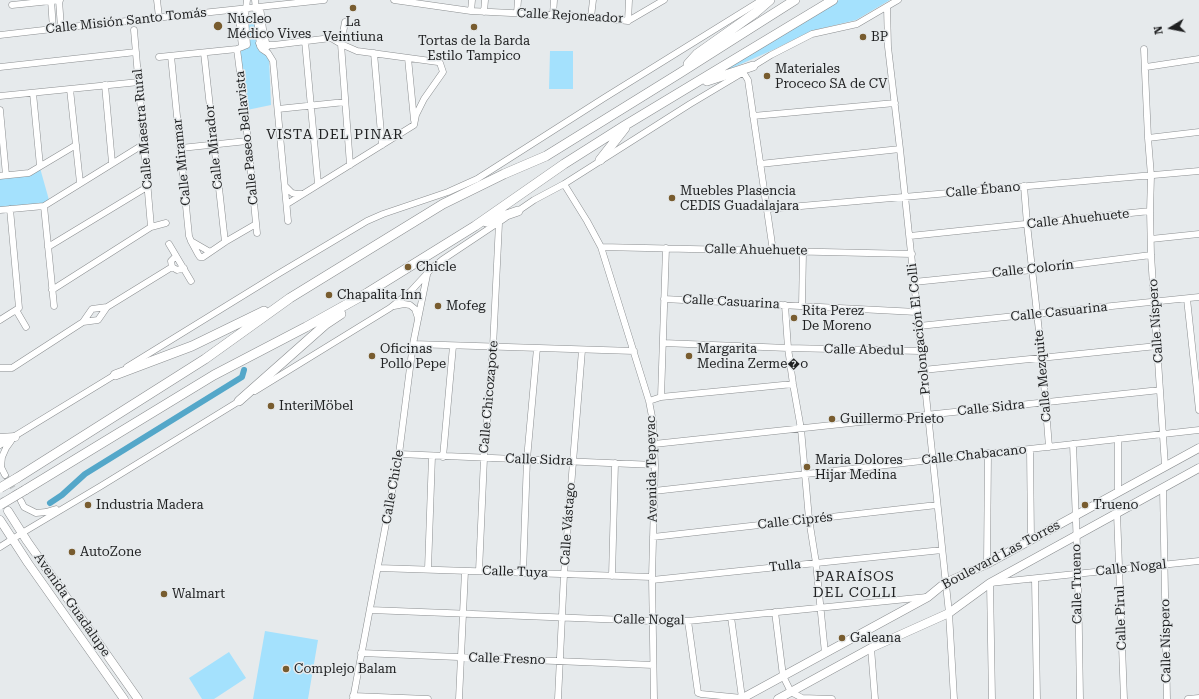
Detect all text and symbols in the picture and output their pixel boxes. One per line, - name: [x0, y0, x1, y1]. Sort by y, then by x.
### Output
- marker: La Veintiuna: [348, 3, 358, 13]
- street label: Calle Misión Santo Tomás: [45, 5, 207, 37]
- street label: Calle Rejoneador: [516, 5, 624, 27]
- north arrow: [1151, 8, 1191, 48]
- place label: Núcleo Médico Vives: [227, 11, 311, 42]
- place label: La Veintiuna: [323, 14, 383, 45]
- marker: Núcleo Médico Vives: [212, 20, 224, 32]
- marker: Tortas de la Barda Estilo Tampico: [469, 22, 479, 32]
- text: N: [1152, 25, 1166, 35]
- place label: BP: [871, 29, 888, 45]
- marker: BP: [858, 32, 868, 42]
- place label: Tortas de la Barda Estilo Tampico: [418, 33, 530, 64]
- place label: Materiales Proceco SA de CV: [775, 61, 887, 92]
- street label: Calle Maestra Rural: [130, 68, 156, 190]
- street label: Calle Paseo Bellavista: [232, 70, 262, 206]
- marker: Materiales Proceco SA de CV: [762, 71, 772, 81]
- street label: Calle Mirador: [202, 104, 226, 190]
- street label: Calle Miramar: [170, 117, 194, 207]
- district label: VISTA DEL PINAR: [266, 127, 404, 143]
- street label: Calle Ébano: [945, 179, 1021, 201]
- place label: Muebles Plasencia CEDIS Guadalajara: [680, 183, 799, 214]
- marker: Muebles Plasencia CEDIS Guadalajara: [667, 193, 677, 203]
- street label: Calle Ahuehuete: [1026, 206, 1130, 232]
- street label: Calle Ahuehuete: [704, 241, 808, 259]
- street label: Calle Colorín: [991, 257, 1075, 281]
- place label: Chicle: [416, 259, 456, 275]
- marker: Chicle: [403, 262, 413, 272]
- street label: Prolongación El Colli: [904, 262, 934, 396]
- street label: Calle Níspero: [1145, 278, 1167, 364]
- place label: Chapalita Inn: [337, 287, 422, 303]
- marker: Chapalita Inn: [324, 290, 334, 300]
- street label: Calle Casuarina: [682, 292, 780, 312]
- place label: Mofeg: [446, 298, 486, 314]
- street label: Calle Casuarina: [1010, 299, 1108, 325]
- marker: Mofeg: [433, 301, 443, 311]
- place label: Rita Perez De Moreno: [802, 303, 871, 334]
- marker: Rita Perez De Moreno: [789, 313, 799, 323]
- street label: Calle Mezquite: [1031, 329, 1055, 423]
- street label: Calle Chicozapote: [476, 340, 502, 454]
- place label: Oficinas Pollo Pepe: [380, 341, 446, 372]
- place label: Margarita Medina Zerme�o: [697, 341, 808, 372]
- street label: Calle Abedul: [824, 342, 904, 358]
- marker: Oficinas Pollo Pepe: [367, 351, 377, 361]
- marker: Margarita Medina Zerme�o: [684, 351, 694, 361]
- street label: Calle Sidra: [957, 397, 1025, 419]
- place label: InteriMöbel: [279, 398, 353, 414]
- marker: InteriMöbel: [266, 401, 276, 411]
- place label: Guillermo Prieto: [840, 411, 944, 427]
- marker: Guillermo Prieto: [827, 414, 837, 424]
- street label: Avenida Tepeyac: [643, 416, 661, 522]
- street label: Calle Chabacano: [921, 442, 1027, 468]
- street label: Calle Chicle: [379, 449, 407, 525]
- street label: Calle Sidra: [505, 451, 573, 469]
- place label: Maria Dolores Hijar Medina: [815, 452, 903, 483]
- marker: Maria Dolores Hijar Medina: [802, 462, 812, 472]
- street label: Calle Vástago: [557, 482, 579, 566]
- place label: Industria Madera: [96, 497, 203, 513]
- place label: Trueno: [1093, 497, 1139, 513]
- marker: Industria Madera: [83, 500, 93, 510]
- marker: Trueno: [1080, 500, 1090, 510]
- street label: Calle Ciprés: [757, 509, 833, 533]
- street label: Boulevard Las Torres: [939, 517, 1063, 593]
- place label: AutoZone: [80, 544, 141, 560]
- street label: Calle Trueno: [1069, 544, 1085, 624]
- marker: AutoZone: [67, 547, 77, 557]
- street label: Avenida Guadalupe: [30, 550, 114, 660]
- street label: Tulla: [768, 557, 802, 575]
- street label: Calle Nogal: [1095, 557, 1167, 579]
- street label: Calle Tuya: [482, 563, 548, 581]
- district label: PARAÍSOS DEL COLLI: [813, 569, 897, 602]
- street label: Calle Pirul: [1112, 585, 1130, 651]
- place label: Walmart: [172, 586, 225, 602]
- marker: Walmart: [159, 589, 169, 599]
- street label: Calle Níspero: [1157, 599, 1175, 683]
- street label: Calle Nogal: [613, 612, 685, 628]
- place label: Galeana: [850, 630, 901, 646]
- marker: Galeana: [837, 633, 847, 643]
- street label: Calle Fresno: [468, 650, 546, 668]
- place label: Complejo Balam: [294, 661, 397, 677]
- marker: Complejo Balam: [281, 664, 291, 674]

